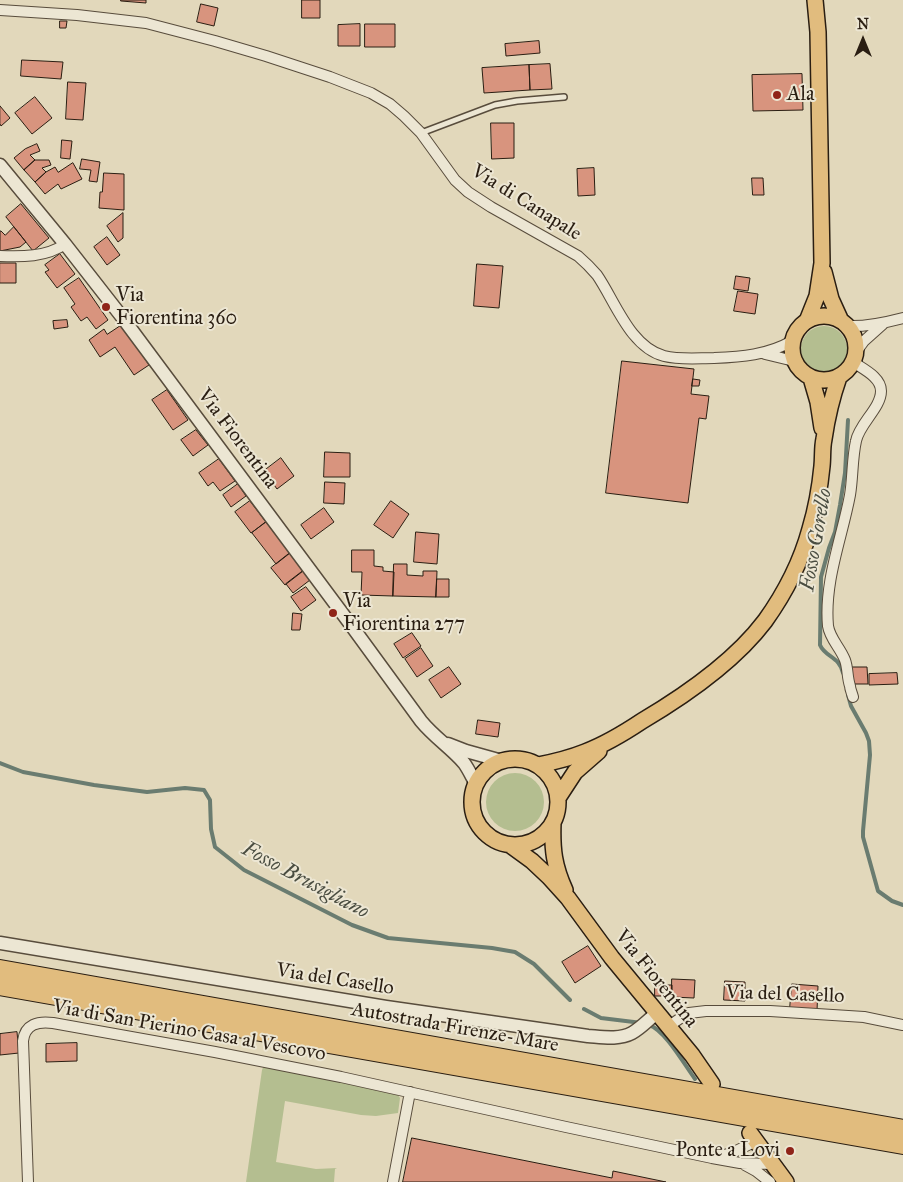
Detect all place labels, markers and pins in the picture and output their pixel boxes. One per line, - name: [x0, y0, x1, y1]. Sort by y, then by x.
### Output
- place label: Ala: [787, 83, 814, 107]
- marker: Ala: [771, 89, 783, 101]
- place label: Via Fiorentina 360: [116, 284, 237, 331]
- marker: Via Fiorentina 360: [100, 301, 112, 313]
- place label: Via Fiorentina 277: [343, 590, 465, 637]
- marker: Via Fiorentina 277: [327, 607, 339, 619]
- place label: Ponte a Lovi: [676, 1139, 780, 1163]
- marker: Ponte a Lovi: [784, 1145, 796, 1157]

